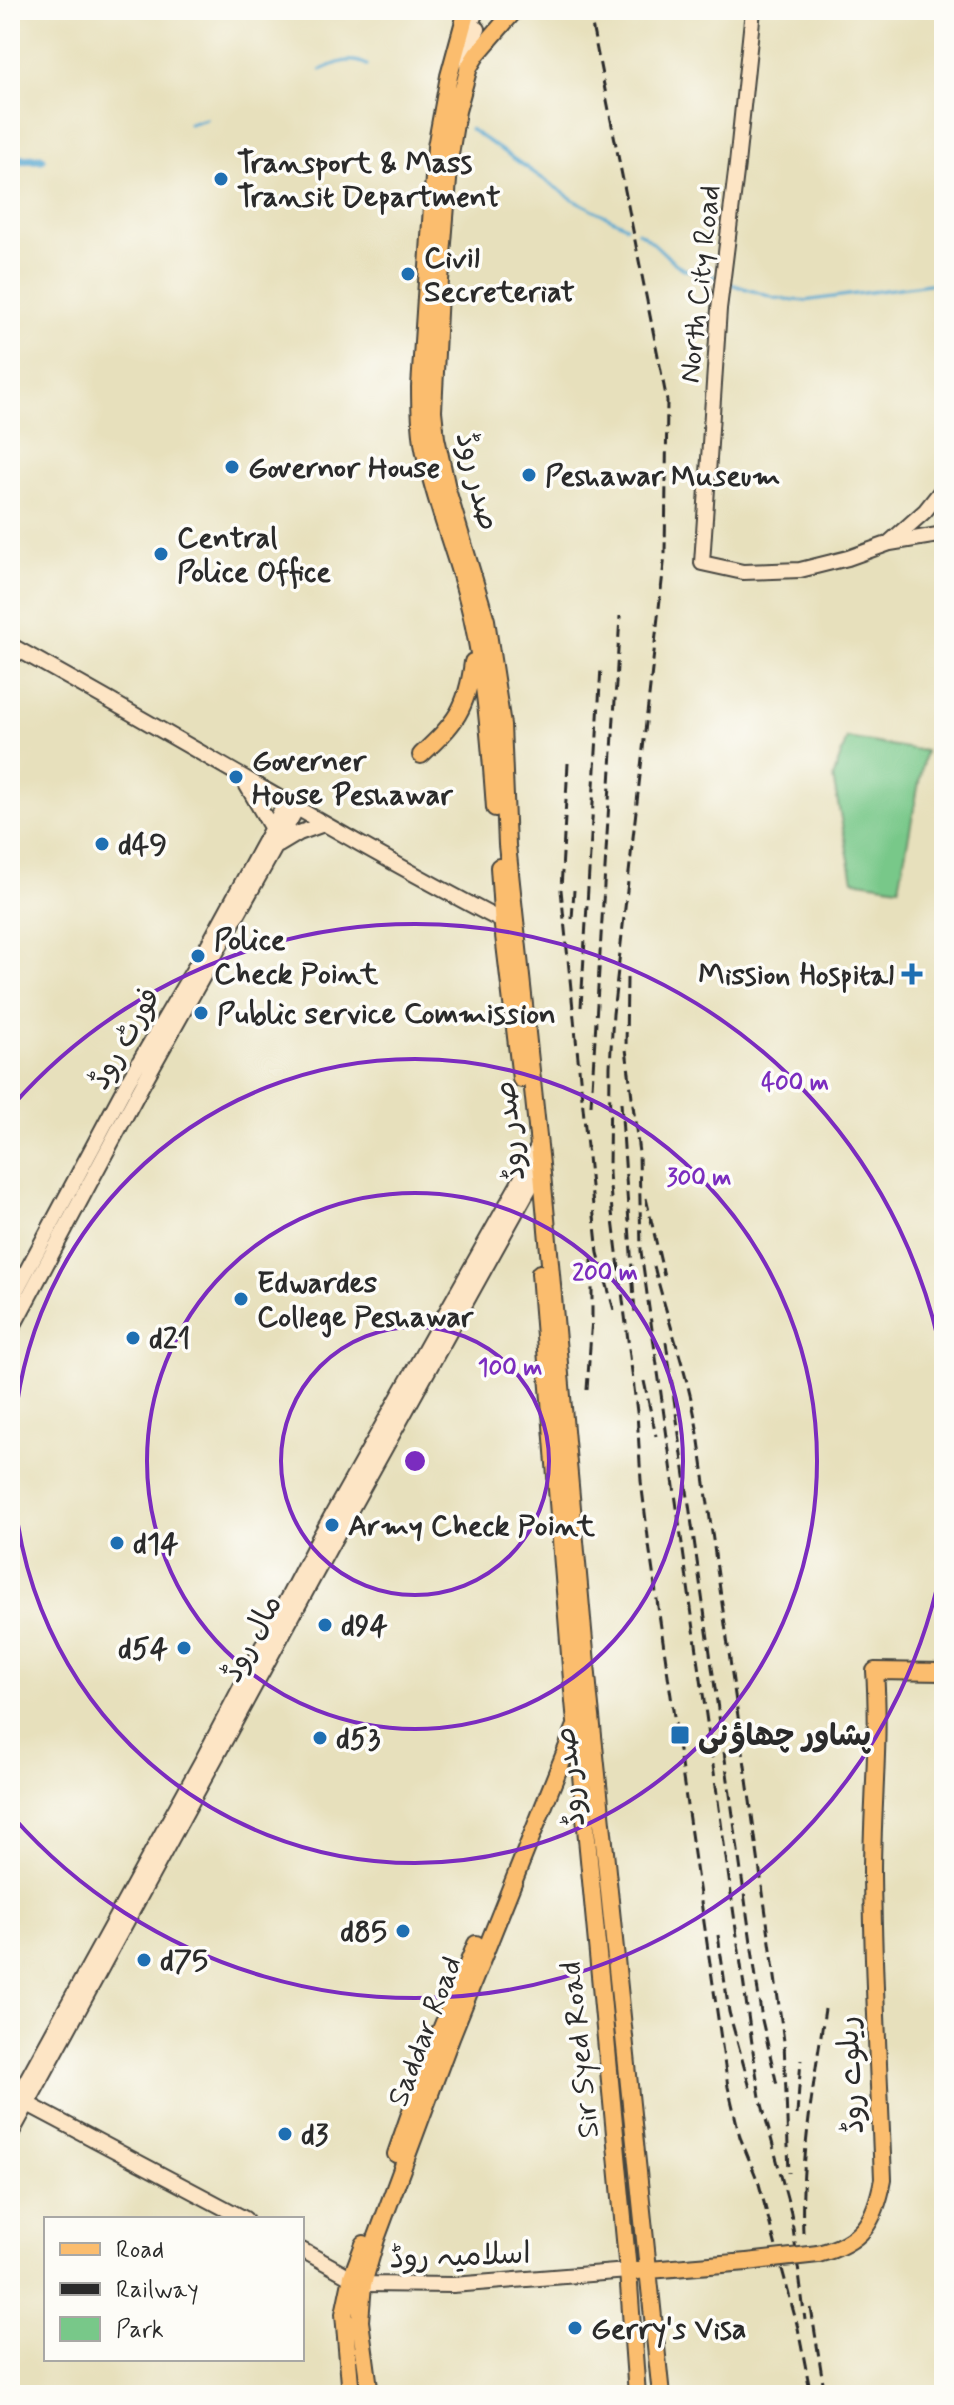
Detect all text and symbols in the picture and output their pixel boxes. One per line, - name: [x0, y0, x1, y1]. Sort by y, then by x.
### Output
- place label: Transport & Mass Transit Department: [237, 144, 500, 217]
- marker: Transport & Mass Transit Department: [212, 170, 230, 188]
- street label: North City Road: [671, 183, 730, 385]
- place label: Civil Secreteriat: [424, 239, 575, 312]
- marker: Civil Secreteriat: [399, 265, 417, 283]
- street label: صدر روڈ: [446, 428, 508, 535]
- place label: Governor House: [248, 449, 440, 488]
- place label: Peshawar Museum: [545, 457, 780, 496]
- marker: Governor House: [223, 458, 241, 476]
- marker: Peshawar Museum: [520, 466, 538, 484]
- place label: Central Police Office: [177, 519, 331, 592]
- marker: Central Police Office: [152, 545, 170, 563]
- place label: Governer House Peshawar: [252, 742, 454, 815]
- marker: Governer House Peshawar: [227, 768, 245, 786]
- place label: d49: [118, 826, 167, 865]
- marker: d49: [93, 835, 111, 853]
- place label: Police Check Point: [214, 921, 378, 994]
- marker: Police Check Point: [189, 947, 207, 965]
- place label: Mission Hospital: [698, 956, 894, 995]
- marker: Mission Hospital: [901, 963, 923, 985]
- street label: فورٹ روڈ: [80, 981, 170, 1097]
- place label: Public service Commission: [217, 995, 556, 1034]
- marker: Public service Commission: [192, 1004, 210, 1022]
- text: 400 m: [761, 1068, 829, 1099]
- street label: صدر روڈ: [486, 1079, 535, 1183]
- text: 300 m: [667, 1163, 731, 1194]
- text: 200 m: [572, 1258, 638, 1289]
- place label: Edwardes College Peshawar: [257, 1264, 475, 1338]
- marker: Edwardes College Peshawar: [232, 1290, 250, 1308]
- place label: d21: [149, 1320, 190, 1359]
- marker: d21: [124, 1329, 142, 1347]
- text: 100 m: [478, 1353, 542, 1384]
- centre of rings: [401, 1447, 429, 1475]
- place label: Army Check Point: [348, 1507, 595, 1546]
- marker: Army Check Point: [323, 1516, 341, 1534]
- place label: d14: [133, 1525, 179, 1564]
- marker: d14: [108, 1534, 126, 1552]
- street label: مال روڈ: [213, 1588, 292, 1689]
- place label: d94: [341, 1607, 388, 1646]
- marker: d94: [316, 1616, 334, 1634]
- place label: d54: [118, 1630, 169, 1669]
- marker: d54: [175, 1639, 193, 1657]
- place label: پشاور چھاؤنی: [698, 1717, 872, 1756]
- place label: d53: [336, 1720, 381, 1759]
- marker: پشاور چھاؤنی: [669, 1724, 691, 1746]
- street label: صدر روڈ: [546, 1725, 595, 1829]
- marker: d53: [311, 1729, 329, 1747]
- place label: d85: [340, 1913, 387, 1952]
- marker: d85: [394, 1922, 412, 1940]
- place label: d75: [160, 1942, 208, 1981]
- marker: d75: [135, 1951, 153, 1969]
- street label: Saddar Road: [379, 1951, 472, 2112]
- street label: Sir Syed Road: [552, 1960, 609, 2140]
- street label: ریلوے روڈ: [829, 2015, 874, 2135]
- place label: d3: [301, 2116, 329, 2155]
- marker: d3: [276, 2125, 294, 2143]
- legend: [44, 2217, 304, 2361]
- text: Road: [116, 2235, 164, 2266]
- street label: اسلامیہ روڈ: [389, 2235, 531, 2278]
- text: Railway: [116, 2275, 199, 2306]
- place label: Gerry's Visa: [591, 2310, 746, 2349]
- text: Park: [116, 2315, 164, 2346]
- marker: Gerry's Visa: [566, 2319, 584, 2337]

